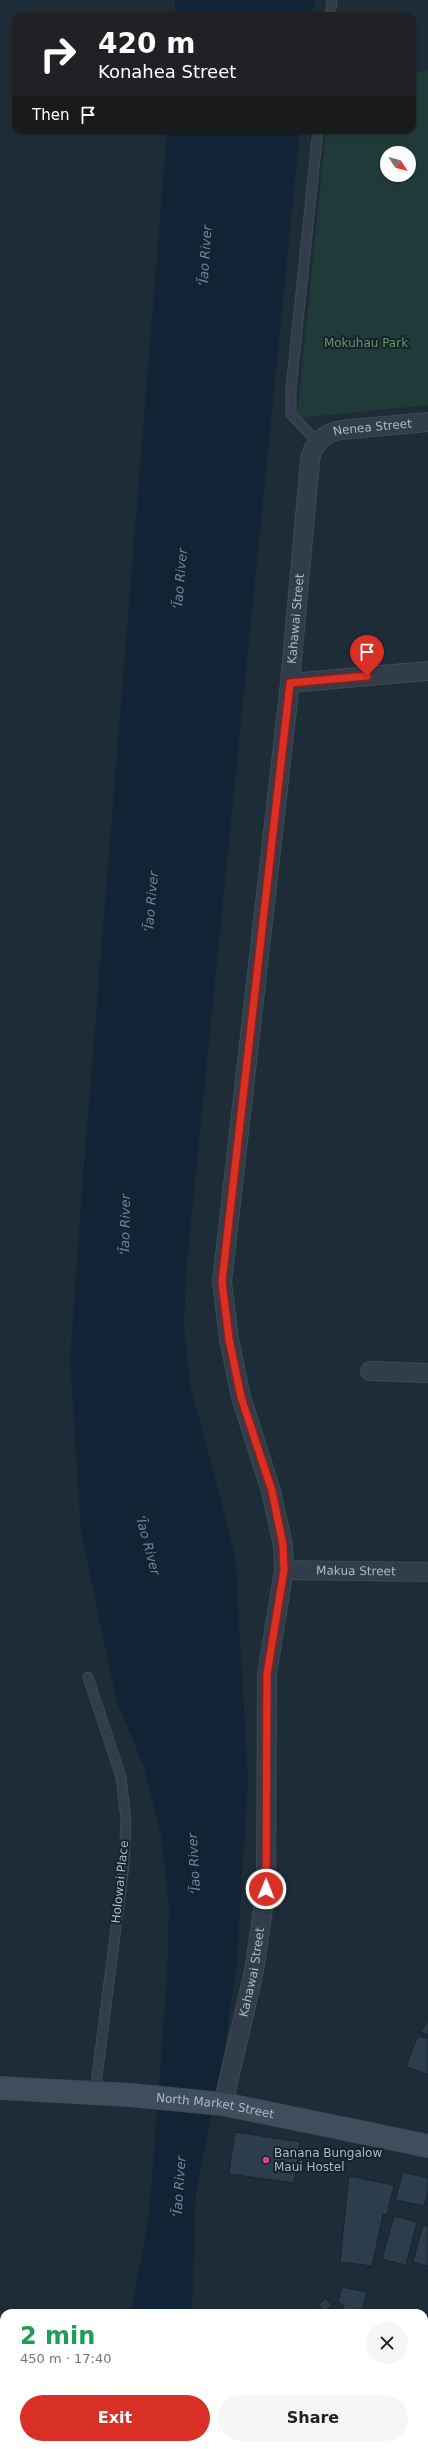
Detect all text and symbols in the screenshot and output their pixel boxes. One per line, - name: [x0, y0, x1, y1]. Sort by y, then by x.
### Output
- text: 420 m: [98, 27, 195, 60]
- icon: right: [32, 28, 84, 80]
- text: Konahea Street: [98, 61, 236, 82]
- icon: arrive: [77, 104, 99, 126]
- text: Then: [32, 106, 69, 124]
- north arrow: [380, 146, 416, 182]
- map controls: [380, 146, 416, 182]
- water label: ʻĪao River: [195, 223, 215, 287]
- park label: Mokuhau Park: [324, 336, 408, 350]
- street label: Nenea Street: [331, 416, 413, 439]
- water label: ʻĪao River: [170, 546, 190, 610]
- street label: Kahawai Street: [285, 572, 307, 664]
- pin: [350, 635, 384, 676]
- icon: arrive: [356, 641, 378, 663]
- water label: ʻĪao River: [141, 869, 161, 933]
- water label: ʻĪao River: [117, 1192, 133, 1256]
- water label: ʻĪao River: [133, 1513, 164, 1578]
- street label: Makua Street: [316, 1563, 396, 1579]
- water label: ʻĪao River: [185, 1831, 203, 1895]
- street label: Holowai Place: [109, 1840, 131, 1924]
- position arrow: [245, 1868, 287, 1910]
- street label: Kahawai Street: [237, 1926, 267, 2018]
- street label: North Market Street: [155, 2091, 276, 2121]
- place label: Banana Bungalow Maui Hostel: [274, 2146, 382, 2174]
- water label: ʻĪao River: [169, 2154, 189, 2218]
- marker: Banana Bungalow Maui Hostel: [261, 2155, 271, 2165]
- text: 2 min: [20, 2322, 95, 2350]
- button: close: [366, 2322, 408, 2364]
- text: 450 m · 17:40: [20, 2351, 111, 2366]
- button: Exit: [20, 2395, 210, 2441]
- button: Share: [218, 2395, 408, 2441]

